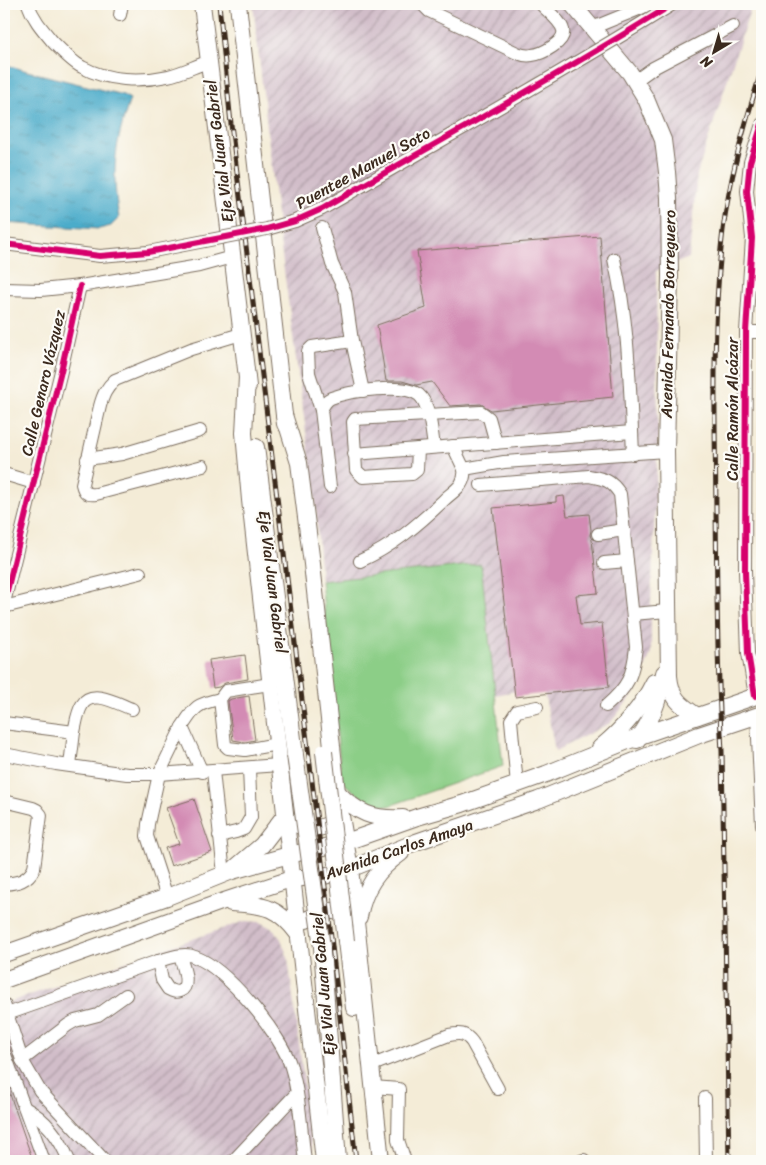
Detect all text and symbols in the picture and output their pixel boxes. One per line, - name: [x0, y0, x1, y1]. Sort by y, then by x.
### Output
- north arrow: [688, 28, 738, 78]
- text: N: [695, 49, 719, 75]
- street label: Eje Vial Juan Gabriel: [196, 77, 242, 224]
- street label: Puentee Manuel Soto: [290, 119, 436, 217]
- street label: Avenida Fernando Borreguero: [652, 210, 684, 419]
- street label: Calle Genaro Vázquez: [12, 307, 74, 459]
- street label: Calle Ramón Alcázar: [718, 336, 747, 481]
- street label: Eje Vial Juan Gabriel: [250, 509, 296, 656]
- street label: Avenida Carlos Amaya: [320, 810, 477, 888]
- street label: Eje Vial Juan Gabriel: [302, 911, 344, 1057]

